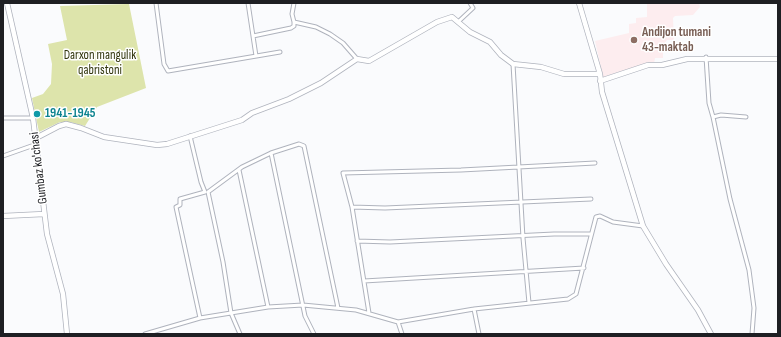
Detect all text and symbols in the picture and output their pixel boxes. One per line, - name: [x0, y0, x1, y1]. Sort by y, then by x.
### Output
- place label: Andijon tumani 43-maktab: [642, 25, 711, 56]
- marker: Andijon tumani 43-maktab: [629, 35, 639, 45]
- park label: Darxon mangulik qabristoni: [64, 48, 136, 79]
- place label: 1941-1945: [45, 106, 95, 122]
- marker: 1941-1945: [32, 109, 42, 119]
- street label: Gumbaz ko'chasi: [27, 131, 51, 205]

